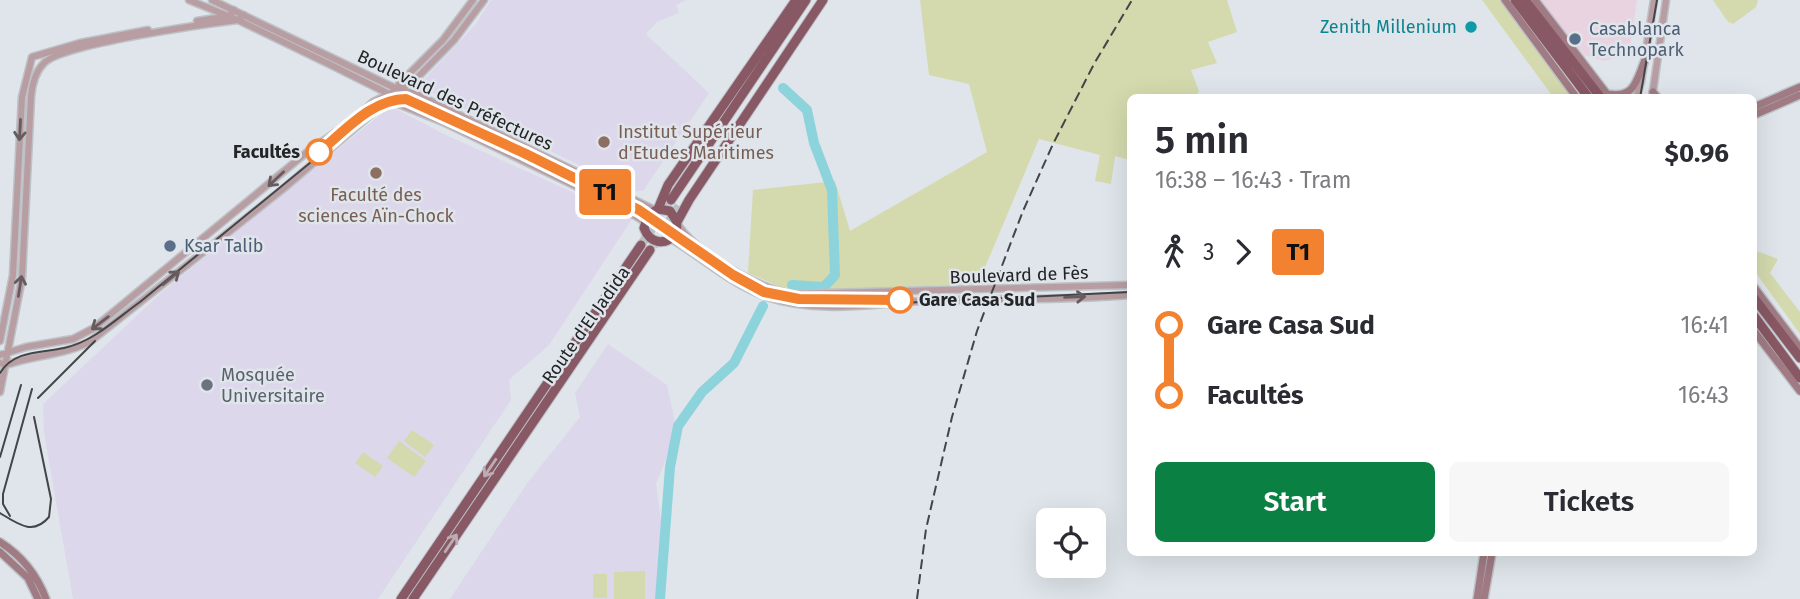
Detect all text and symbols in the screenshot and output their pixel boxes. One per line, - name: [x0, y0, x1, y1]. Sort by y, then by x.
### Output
- place label: Zenith Millenium: [1320, 16, 1457, 38]
- place label: Casablanca Technopark: [1589, 18, 1685, 61]
- marker: Zenith Millenium: [1463, 19, 1479, 35]
- marker: Casablanca Technopark: [1567, 31, 1583, 47]
- street label: Boulevard des Préfectures: [354, 45, 556, 155]
- text: 5 min: [1155, 117, 1249, 163]
- one-way arrow: [14, 118, 27, 141]
- place label: Institut Supérieur d'Etudes Maritimes: [618, 121, 774, 164]
- marker: Institut Supérieur d'Etudes Maritimes: [596, 134, 612, 150]
- text: $0.96: [1665, 138, 1729, 169]
- marker: Facultés: [306, 139, 332, 165]
- place label: Facultés: [233, 141, 300, 163]
- marker: Faculté des sciences Aïn-Chock: [368, 165, 384, 181]
- text: 16:38 – 16:43 · Tram: [1155, 166, 1351, 194]
- line badge: T1: [574, 169, 636, 215]
- one-way arrow: [267, 171, 285, 187]
- text: T1: [593, 178, 617, 206]
- place label: Faculté des sciences Aïn-Chock: [298, 184, 455, 227]
- icon: walk: [1155, 233, 1193, 271]
- icon: forward: [1224, 233, 1262, 271]
- place label: Ksar Talib: [184, 235, 263, 257]
- marker: Ksar Talib: [162, 238, 178, 254]
- text: 3: [1203, 238, 1214, 266]
- text: T1: [1286, 238, 1310, 266]
- street label: Route d'El Jadida: [537, 262, 635, 388]
- street label: Boulevard de Fès: [949, 262, 1089, 288]
- one-way arrow: [161, 270, 179, 285]
- one-way arrow: [14, 275, 27, 298]
- marker: Gare Casa Sud: [887, 287, 913, 313]
- place label: Gare Casa Sud: [919, 289, 1035, 311]
- one-way arrow: [1063, 291, 1086, 304]
- text: Gare Casa Sud: [1207, 310, 1375, 341]
- text: 16:41: [1681, 311, 1729, 339]
- one-way arrow: [91, 316, 110, 330]
- place label: Mosquée Universitaire: [221, 364, 325, 407]
- marker: Mosquée Universitaire: [199, 377, 215, 393]
- text: Facultés: [1207, 380, 1304, 411]
- text: 16:43: [1678, 381, 1729, 409]
- one-way arrow: [482, 458, 497, 477]
- button: Start: [1155, 462, 1435, 542]
- button: Tickets: [1449, 462, 1729, 542]
- map controls: [1036, 508, 1106, 578]
- button: locate: [1036, 508, 1106, 578]
- one-way arrow: [444, 533, 458, 553]

